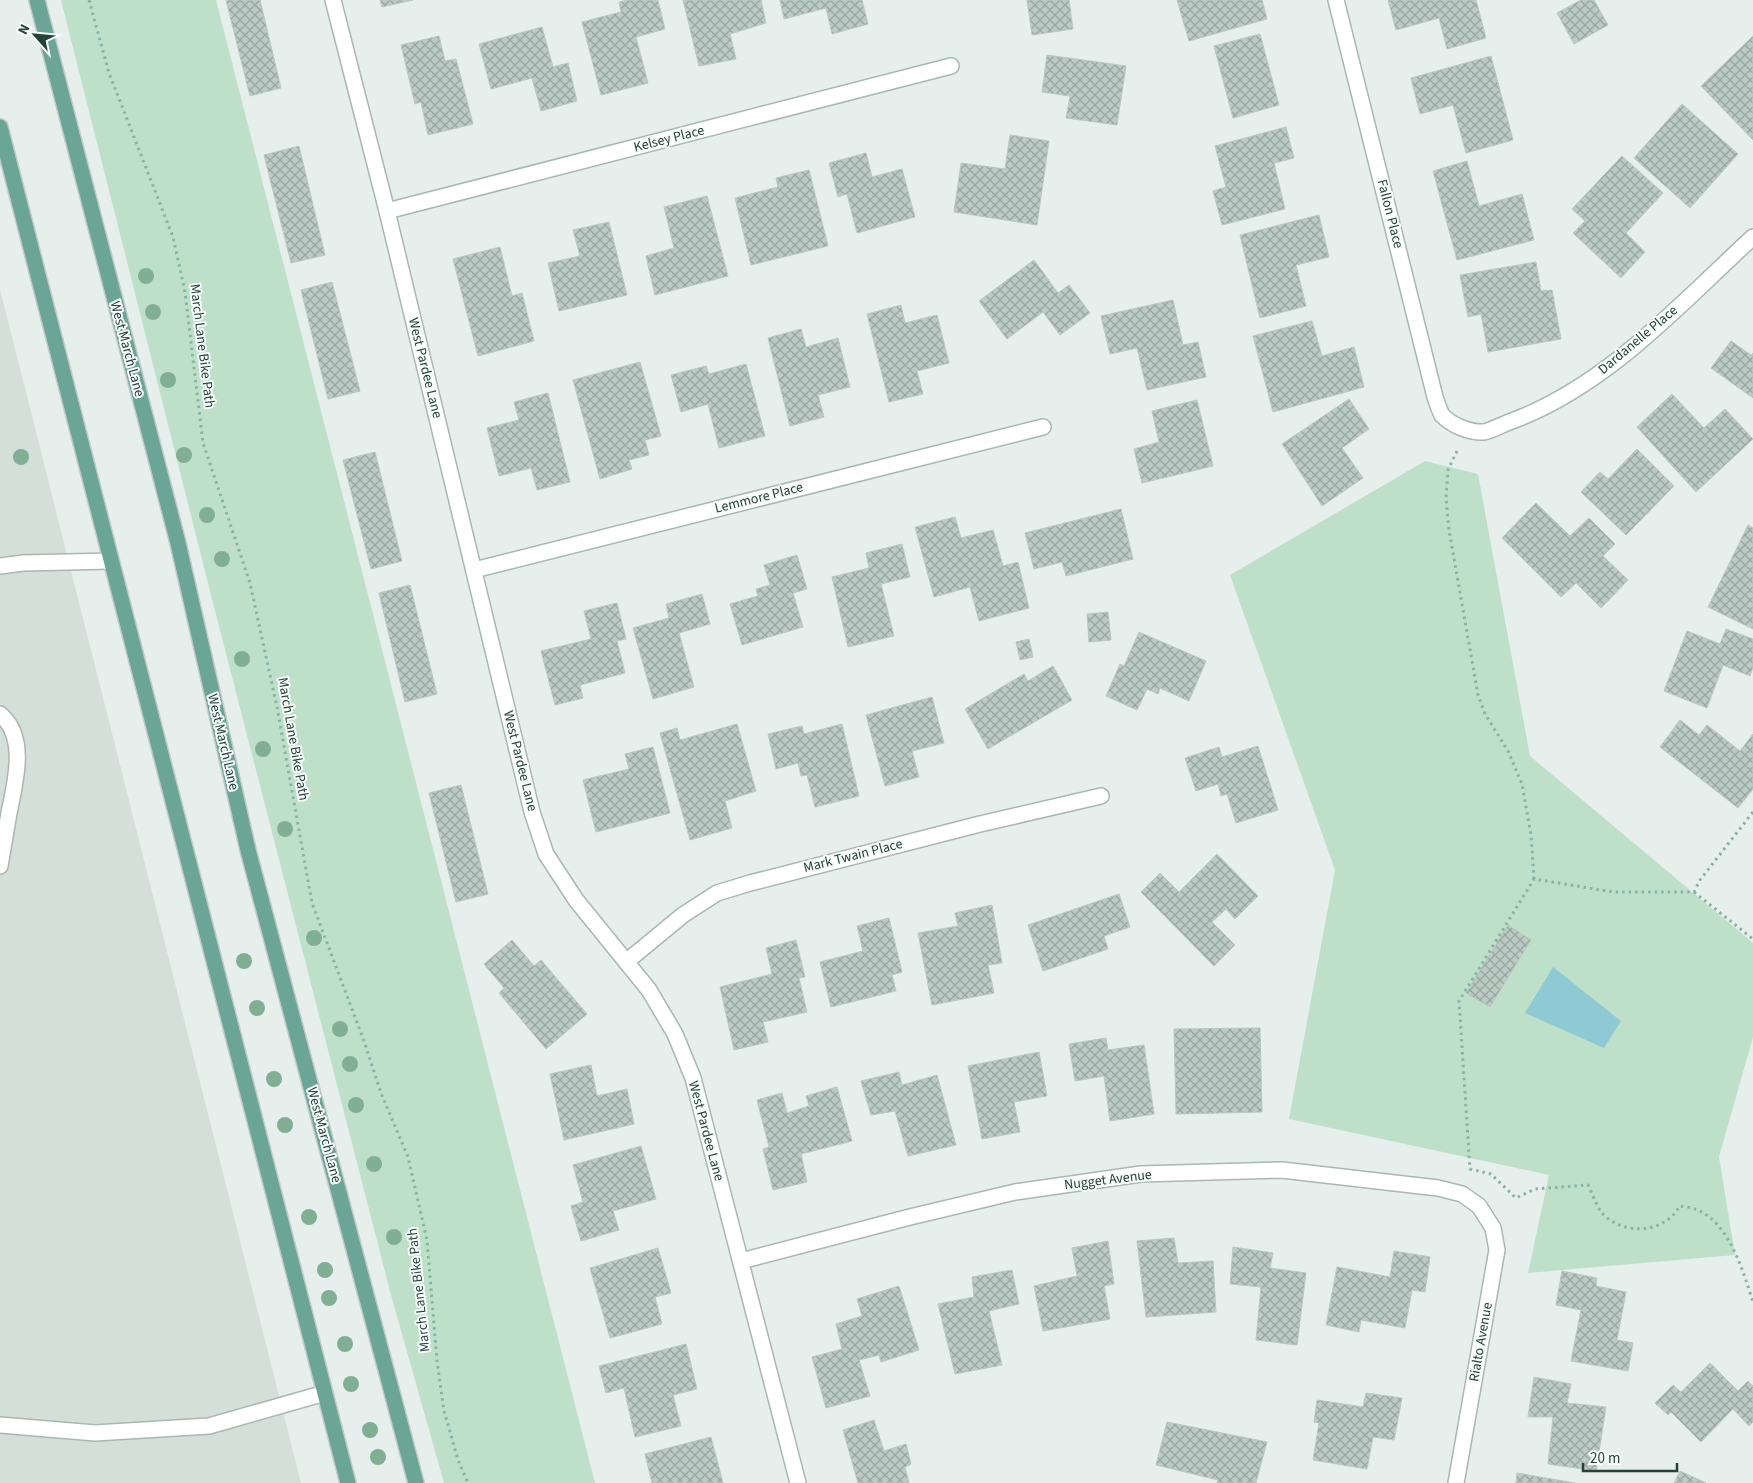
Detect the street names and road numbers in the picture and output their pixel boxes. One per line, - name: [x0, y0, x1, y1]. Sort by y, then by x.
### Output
- street label: Kelsey Place: [631, 121, 707, 157]
- street label: Fallon Place: [1372, 177, 1408, 251]
- street label: March Lane Bike Path: [184, 283, 220, 409]
- street label: West March Lane: [105, 299, 149, 399]
- street label: Dardanelle Place: [1594, 301, 1682, 379]
- street label: West Pardee Lane: [403, 316, 447, 420]
- street label: Lemmore Place: [713, 477, 805, 519]
- street label: March Lane Bike Path: [272, 676, 314, 802]
- street label: West March Lane: [202, 692, 244, 792]
- street label: West Pardee Lane: [498, 709, 542, 813]
- street label: Mark Twain Place: [801, 834, 905, 878]
- street label: West Pardee Lane: [683, 1079, 729, 1183]
- street label: West March Lane: [302, 1085, 346, 1185]
- street label: Nugget Avenue: [1063, 1165, 1153, 1195]
- street label: March Lane Bike Path: [403, 1227, 435, 1353]
- street label: Rialto Avenue: [1464, 1301, 1498, 1383]

